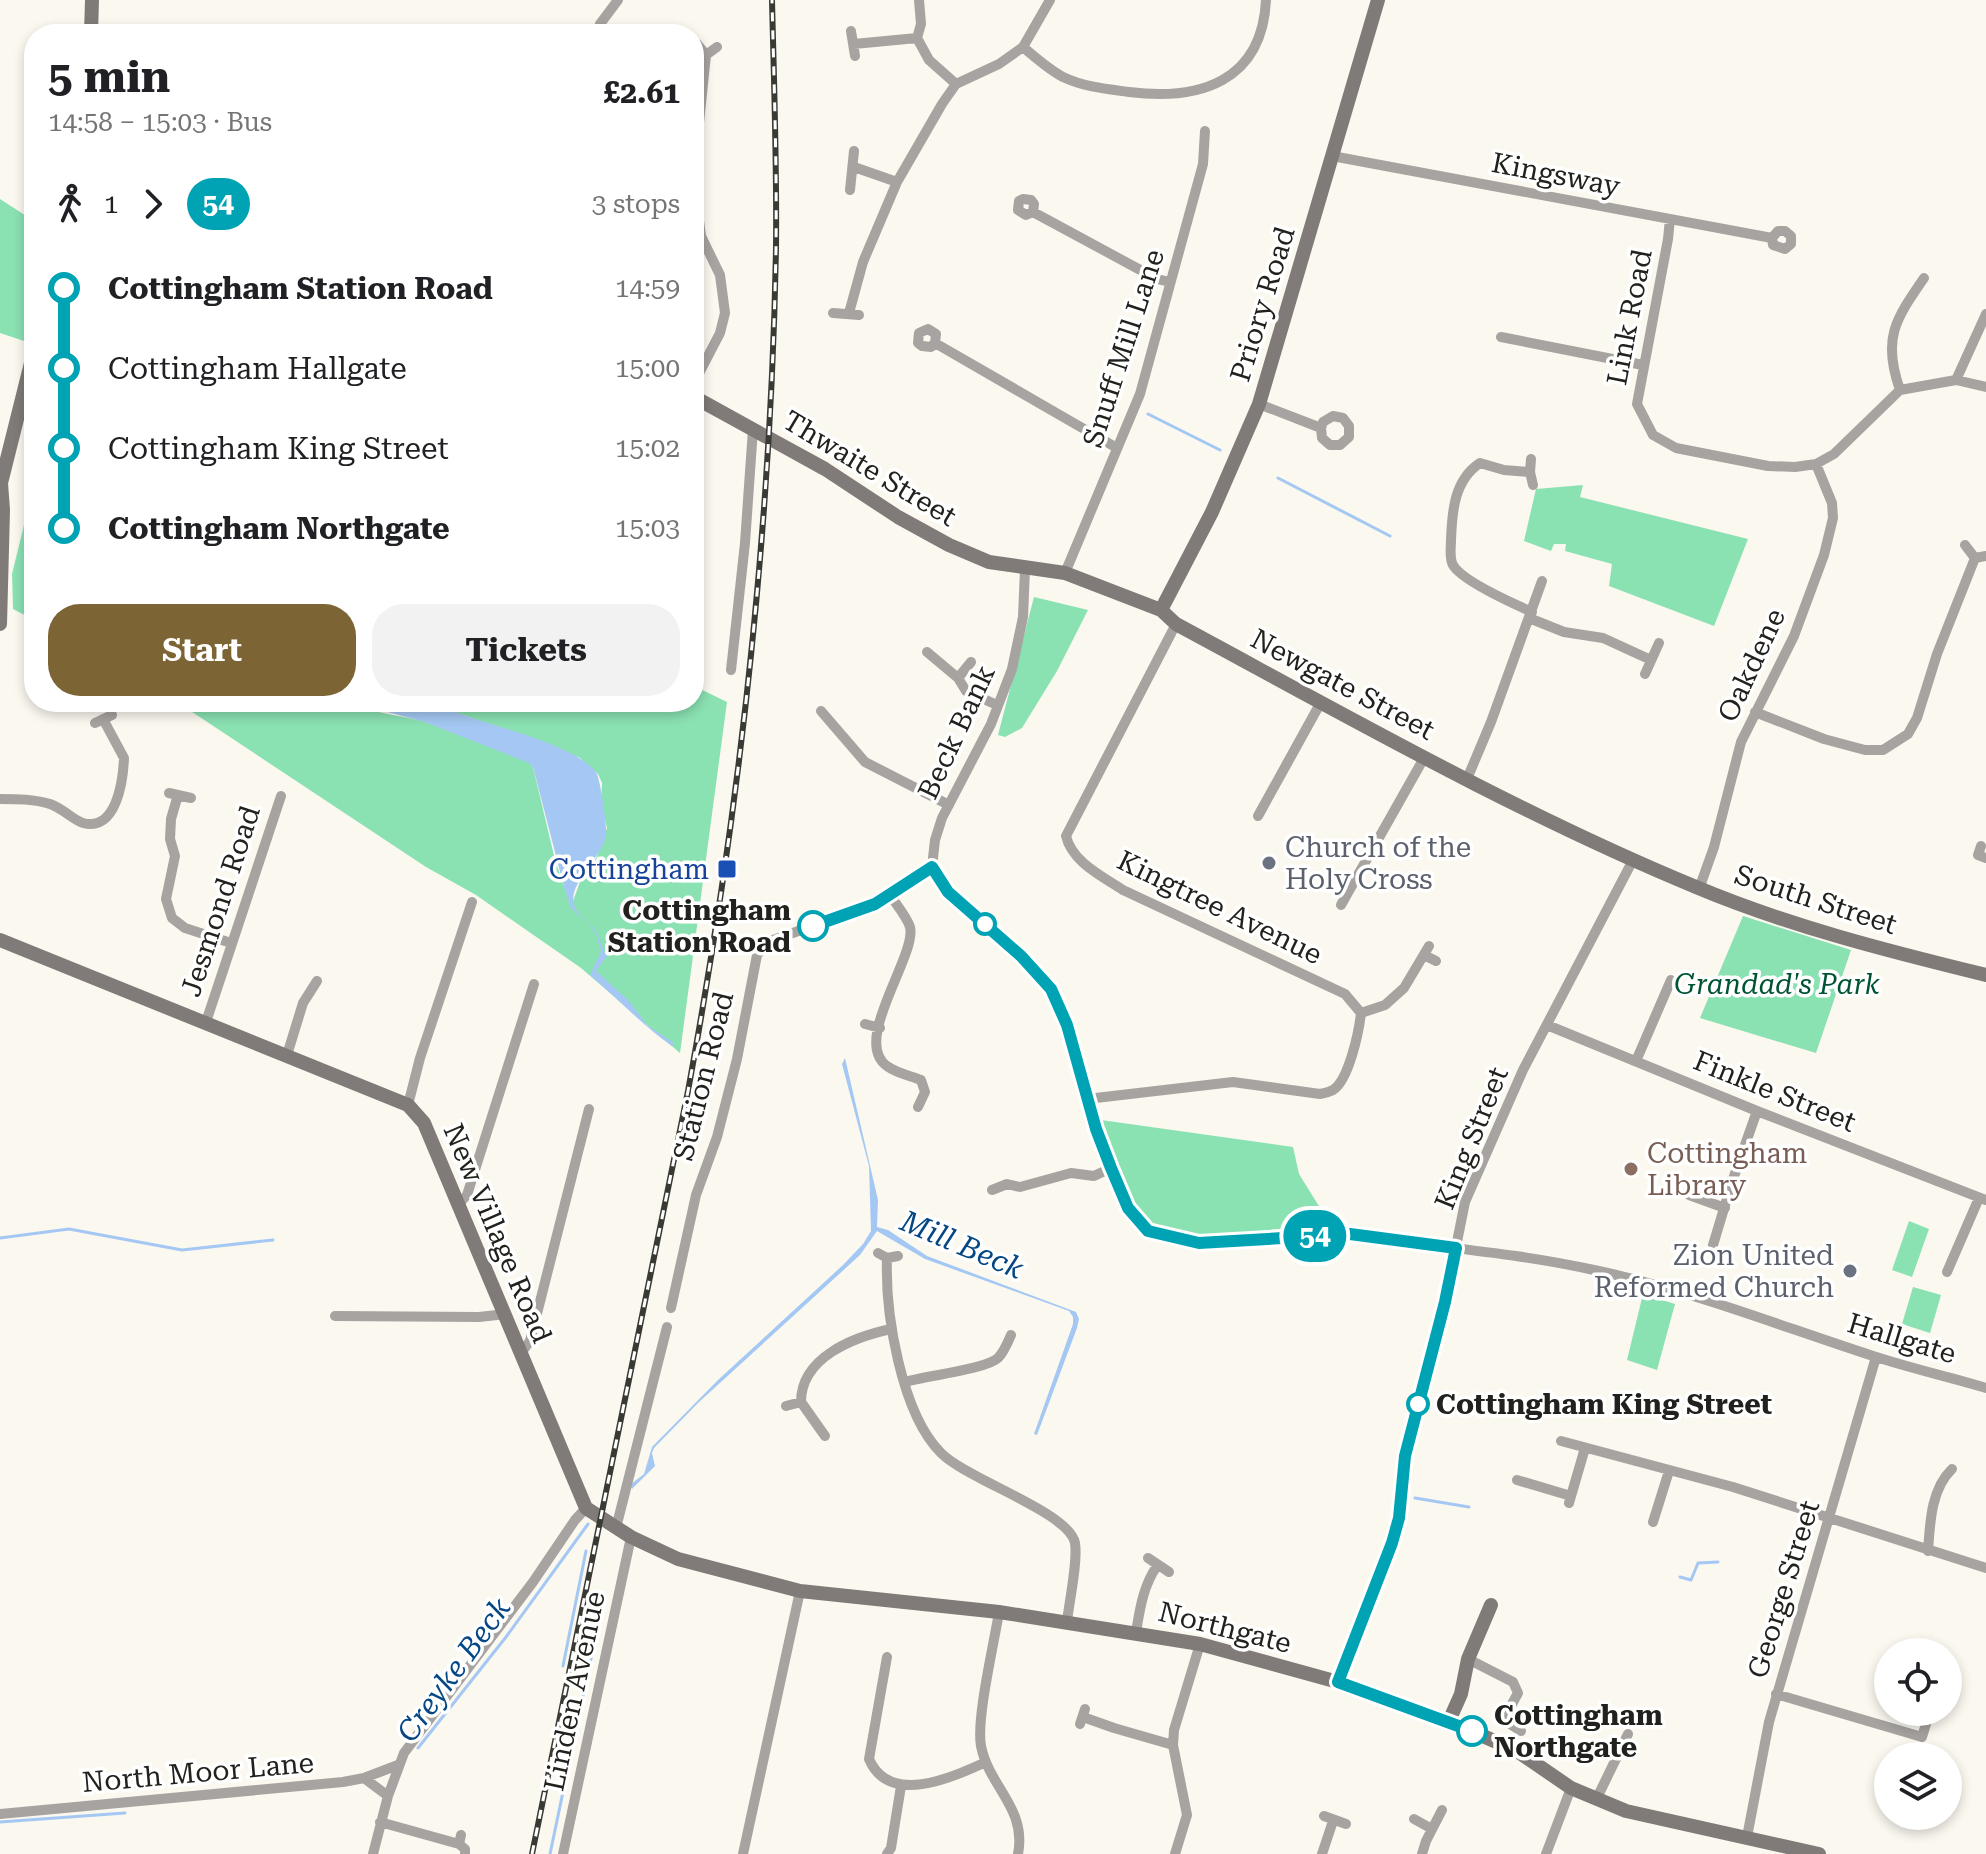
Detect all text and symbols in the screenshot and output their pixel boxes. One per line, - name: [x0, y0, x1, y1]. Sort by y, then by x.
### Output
- text: 5 min: [48, 51, 170, 103]
- text: £2.61: [603, 75, 680, 110]
- text: 14:58 – 15:03 · Bus: [48, 107, 272, 137]
- street label: Kingsway: [1489, 146, 1623, 203]
- icon: walk: [48, 182, 92, 226]
- icon: forward: [131, 182, 175, 226]
- text: 54: [203, 187, 234, 220]
- text: 1: [104, 189, 119, 219]
- text: 3 stops: [592, 189, 680, 219]
- street label: Priory Road: [1223, 223, 1302, 386]
- street label: Snuff Mill Lane: [1076, 245, 1171, 451]
- street label: Link Road: [1600, 246, 1659, 388]
- text: Cottingham Station Road: [108, 271, 493, 306]
- text: 14:59: [615, 273, 680, 303]
- text: Cottingham Hallgate: [108, 351, 407, 386]
- text: 15:00: [615, 353, 680, 383]
- street label: Thwaite Street: [777, 404, 962, 533]
- text: Cottingham King Street: [108, 431, 449, 466]
- text: 15:02: [615, 433, 680, 463]
- text: Cottingham Northgate: [108, 511, 450, 546]
- text: 15:03: [615, 513, 680, 543]
- street label: Oakdene: [1711, 603, 1792, 727]
- button: Start: [48, 604, 356, 696]
- button: Tickets: [372, 604, 680, 696]
- street label: Newgate Street: [1245, 622, 1440, 747]
- street label: Beck Bank: [911, 660, 1002, 804]
- street label: Jesmond Road: [174, 802, 267, 1001]
- place label: Church of the Holy Cross: [1285, 831, 1471, 896]
- street label: Kingtree Avenue: [1112, 844, 1328, 971]
- place label: Cottingham: [549, 853, 709, 886]
- marker: Church of the Holy Cross: [1260, 854, 1278, 872]
- marker: Cottingham: [716, 858, 738, 880]
- street label: South Street: [1731, 858, 1901, 941]
- place label: Cottingham Station Road: [608, 894, 791, 959]
- marker: Cottingham Station Road: [798, 911, 828, 941]
- unlabelled marker: [974, 913, 996, 935]
- park label: Grandad's Park: [1674, 968, 1880, 1001]
- street label: Station Road: [667, 988, 740, 1164]
- street label: Finkle Street: [1689, 1044, 1861, 1139]
- street label: King Street: [1428, 1062, 1515, 1214]
- street label: New Village Road: [436, 1119, 559, 1348]
- place label: Cottingham Library: [1647, 1137, 1807, 1202]
- marker: Cottingham Library: [1622, 1160, 1640, 1178]
- water label: Mill Beck: [894, 1203, 1030, 1286]
- line badge: 54: [1279, 1210, 1351, 1262]
- text: 54: [1299, 1219, 1331, 1252]
- place label: Zion United Reformed Church: [1594, 1239, 1834, 1304]
- marker: Zion United Reformed Church: [1841, 1262, 1859, 1280]
- street label: Hallgate: [1844, 1306, 1960, 1371]
- place label: Cottingham King Street: [1436, 1388, 1772, 1421]
- marker: Cottingham King Street: [1407, 1393, 1429, 1415]
- street label: George Street: [1741, 1496, 1826, 1682]
- street label: Linden Avenue: [537, 1588, 612, 1794]
- water label: Creyke Beck: [390, 1590, 518, 1748]
- street label: Northgate: [1155, 1595, 1295, 1660]
- map controls: [1874, 1638, 1962, 1830]
- button: locate: [1874, 1638, 1962, 1726]
- place label: Cottingham Northgate: [1494, 1699, 1663, 1764]
- marker: Cottingham Northgate: [1457, 1716, 1487, 1746]
- button: layers: [1874, 1742, 1962, 1830]
- street label: North Moor Lane: [81, 1746, 315, 1799]

